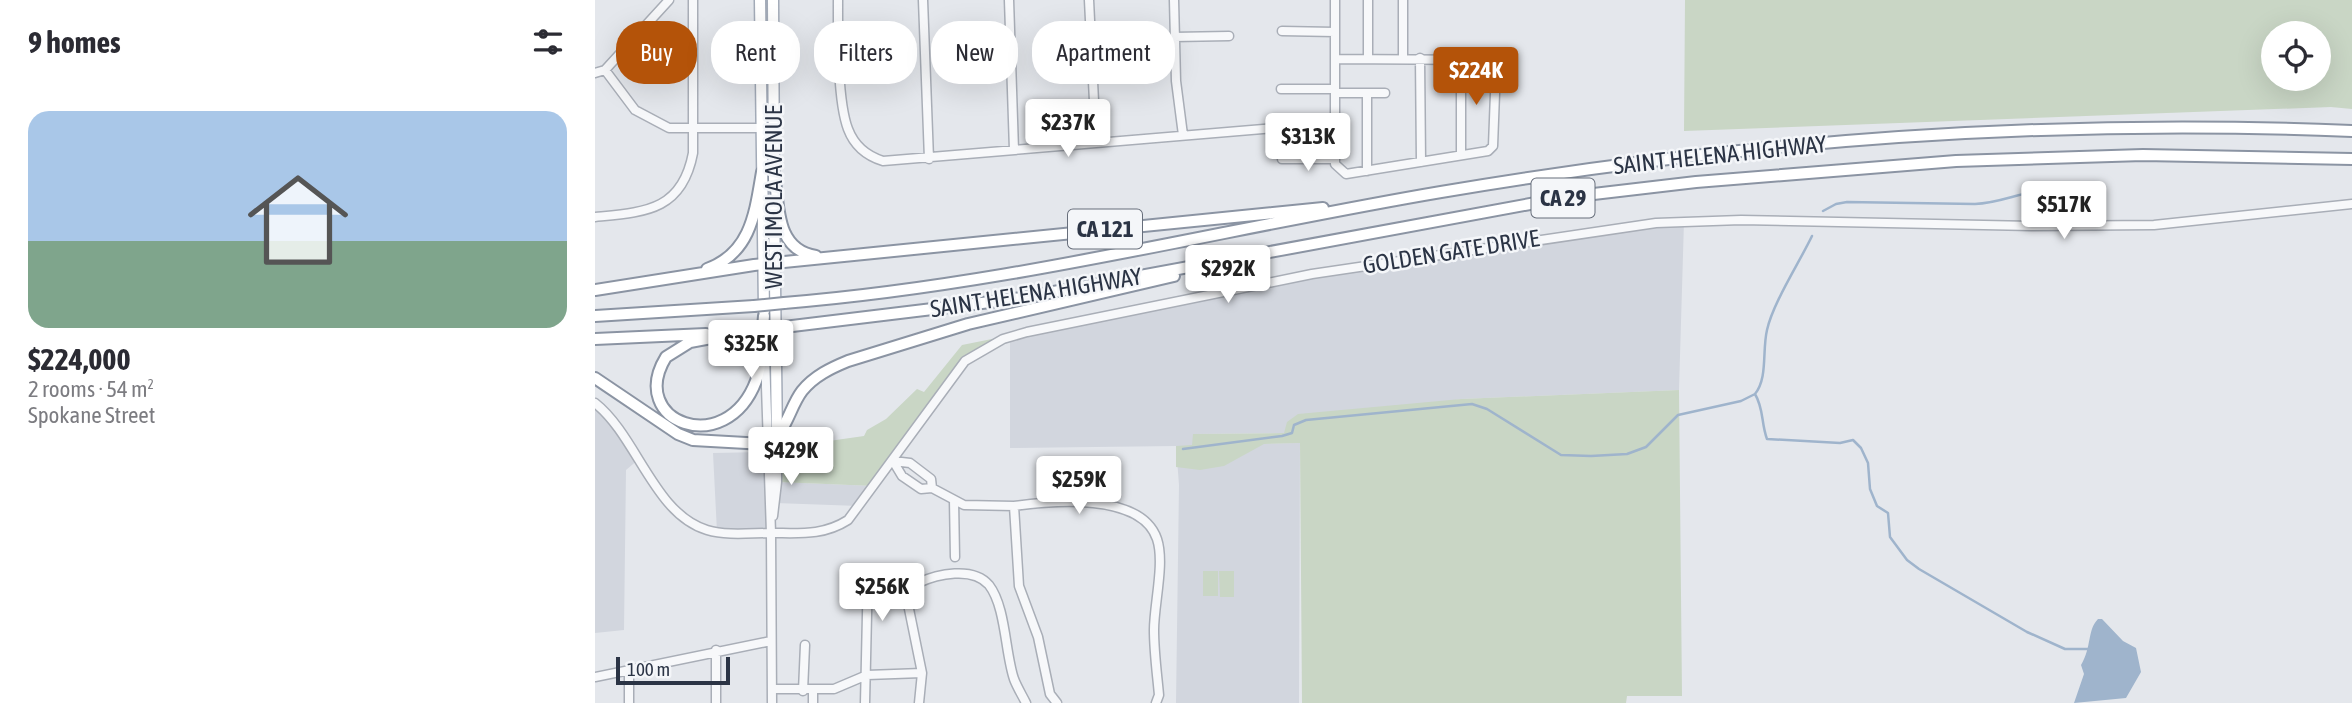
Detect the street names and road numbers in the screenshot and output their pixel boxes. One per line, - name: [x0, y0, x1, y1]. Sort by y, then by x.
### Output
- street label: WEST IMOLA AVENUE: [760, 105, 787, 289]
- street label: SAINT HELENA HIGHWAY: [1612, 130, 1828, 179]
- road number: CA 29: [1531, 178, 1595, 218]
- road number: CA 121: [1068, 210, 1142, 248]
- street label: GOLDEN GATE DRIVE: [1361, 224, 1541, 279]
- street label: SAINT HELENA HIGHWAY: [928, 262, 1144, 323]

